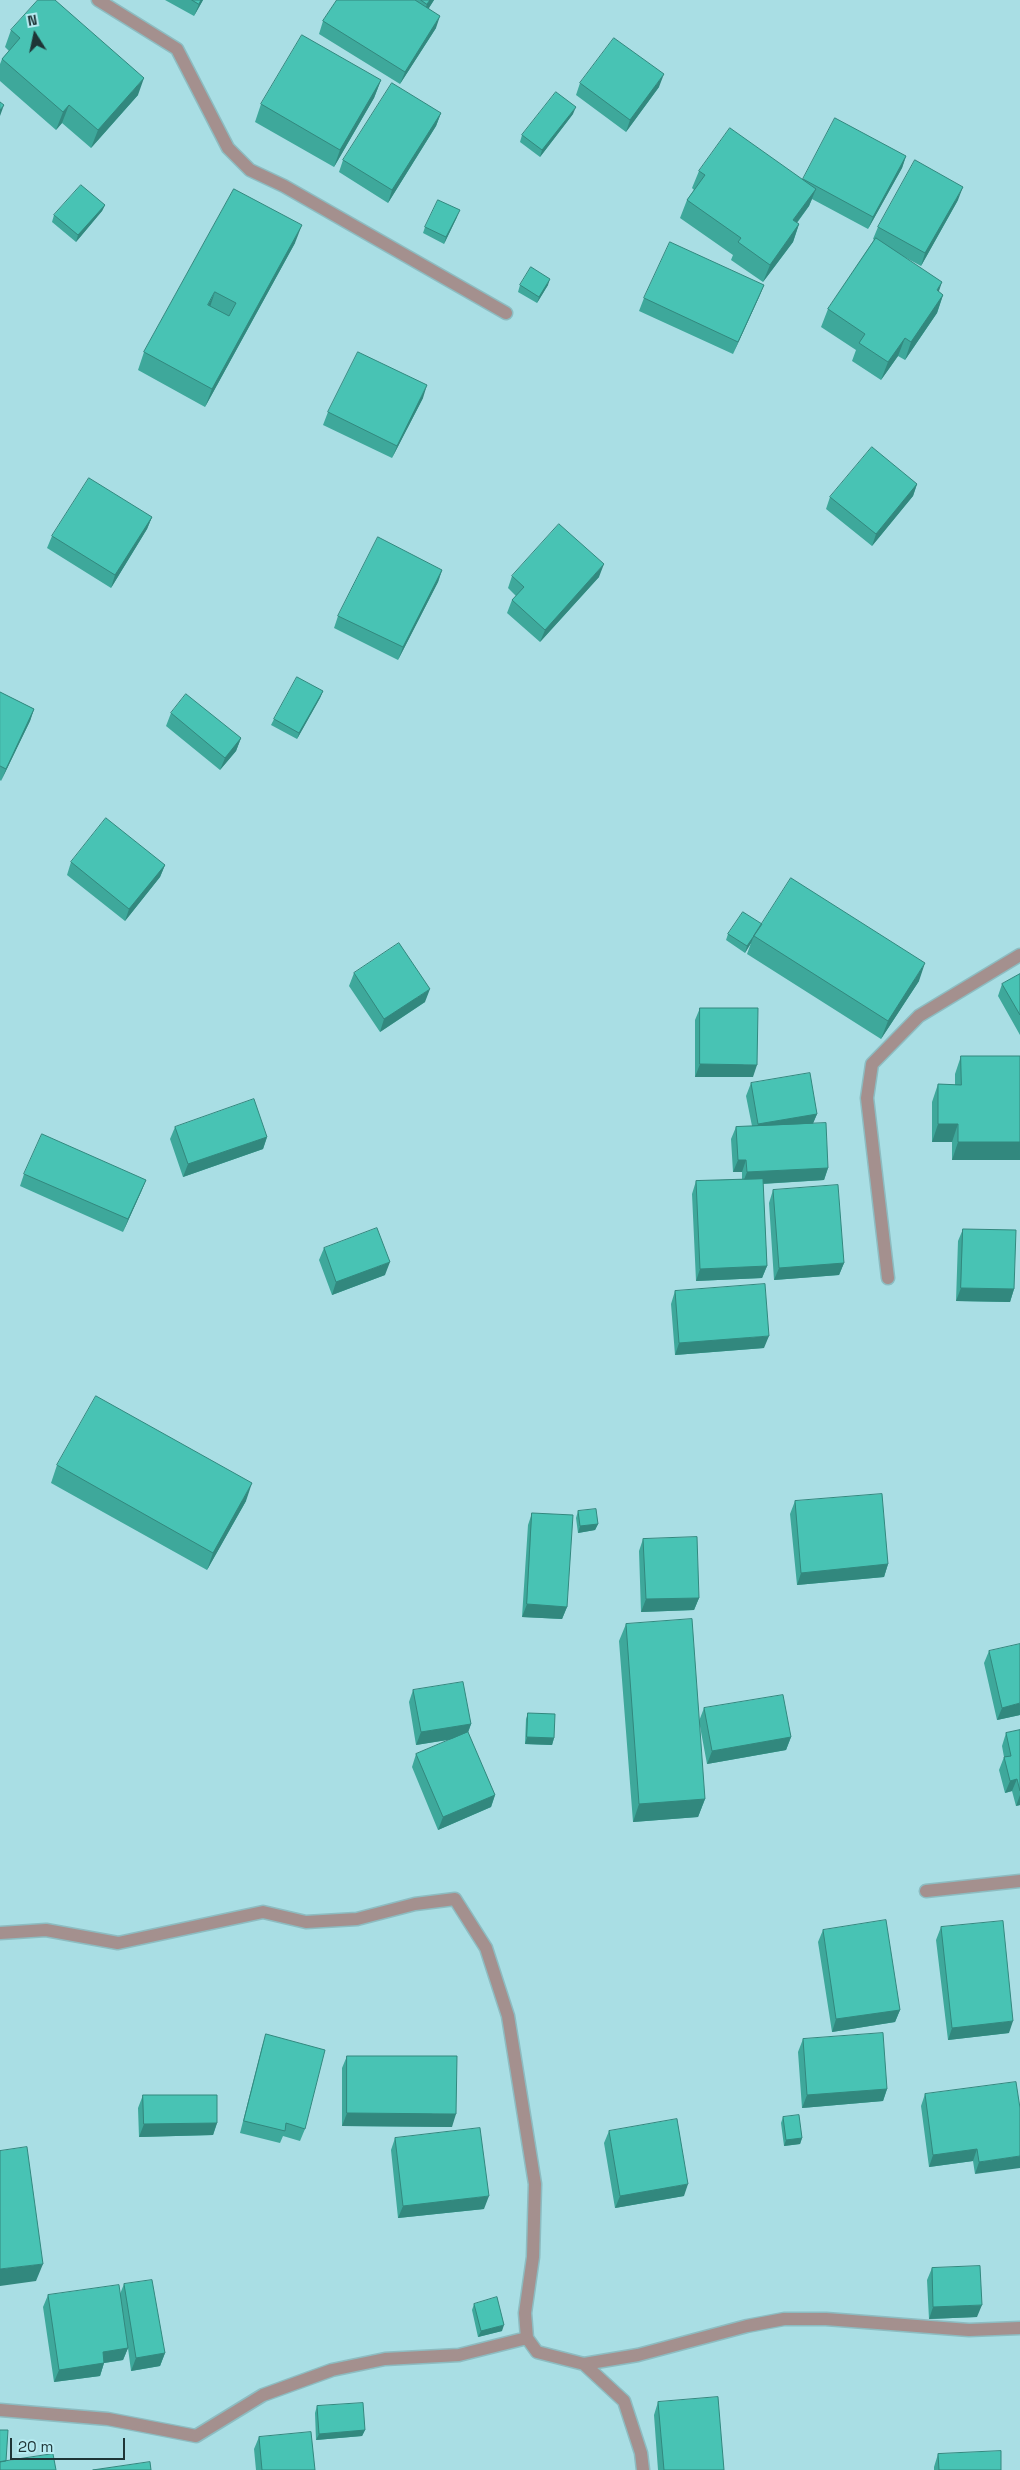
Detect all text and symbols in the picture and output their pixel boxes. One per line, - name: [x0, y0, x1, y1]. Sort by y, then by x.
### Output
- north arrow: [10, 10, 60, 60]
- text: N: [26, 11, 39, 30]
- scale bar: [12, 2428, 128, 2460]
- text: 20 m: [18, 2437, 53, 2456]

